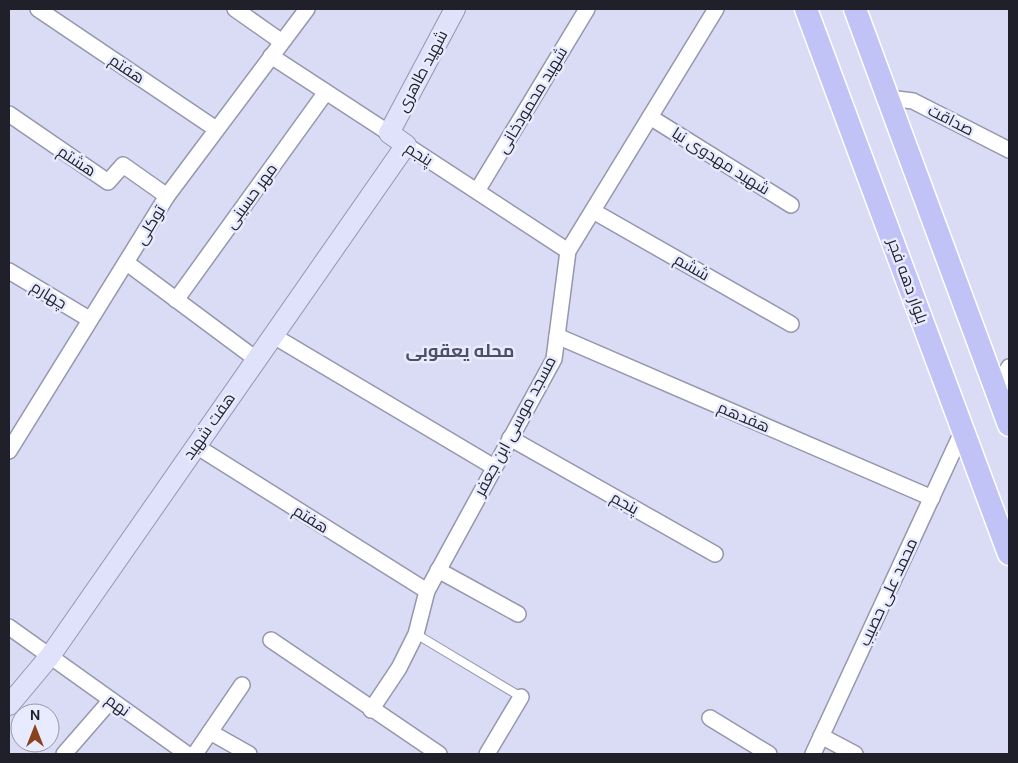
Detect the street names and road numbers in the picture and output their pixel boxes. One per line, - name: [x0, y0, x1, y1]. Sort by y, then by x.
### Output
- street label: شهید طاهری: [392, 26, 452, 116]
- street label: شهید محمودخانی: [492, 43, 572, 157]
- street label: هفتم: [105, 50, 149, 89]
- street label: صداقت: [925, 100, 977, 140]
- street label: شهید مهدوی نیا: [668, 122, 774, 200]
- street label: پنجم: [401, 137, 438, 172]
- street label: هشتم: [53, 141, 100, 182]
- street label: مهر حسینی: [220, 159, 282, 233]
- street label: توکلی: [130, 201, 170, 249]
- street label: بلوار دهه فجر: [883, 234, 933, 327]
- street label: ششم: [670, 249, 714, 286]
- street label: چهارم: [27, 276, 71, 315]
- street label: مسجد موسی ابن جعفر: [469, 352, 561, 501]
- street label: هفت شهید: [178, 388, 240, 464]
- street label: هفدهم: [714, 397, 773, 438]
- street label: پنجم: [607, 487, 643, 520]
- street label: هفتم: [289, 500, 333, 539]
- street label: محمد علی حصیب: [854, 535, 922, 649]
- street label: نهم: [101, 689, 134, 722]

